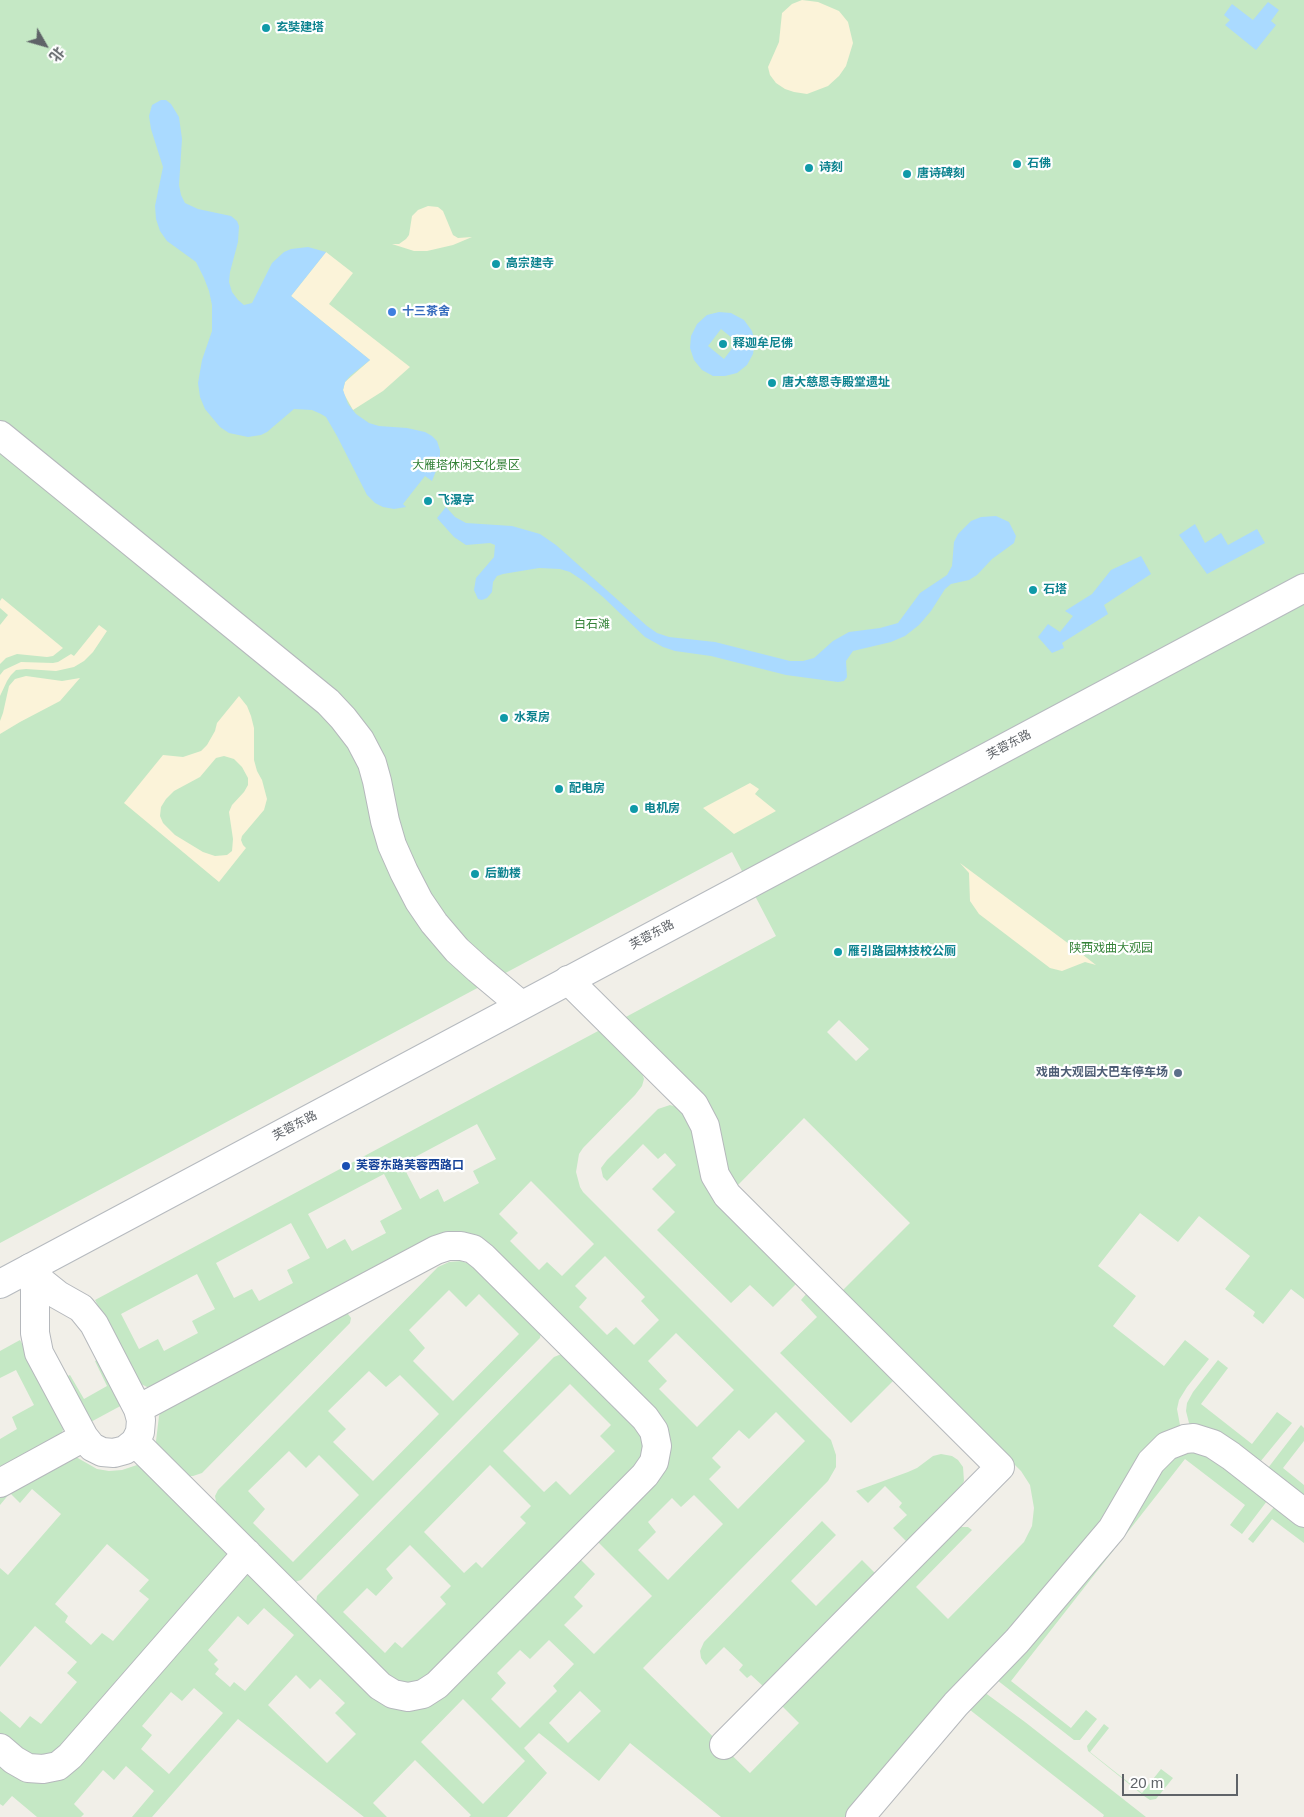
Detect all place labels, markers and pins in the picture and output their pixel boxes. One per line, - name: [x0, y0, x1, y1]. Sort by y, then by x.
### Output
- place label: 玄奘建塔: [276, 21, 324, 35]
- marker: 玄奘建塔: [260, 22, 272, 34]
- place label: 石佛: [1027, 157, 1051, 171]
- marker: 石佛: [1011, 158, 1023, 170]
- place label: 诗刻: [819, 161, 843, 175]
- marker: 诗刻: [803, 162, 815, 174]
- place label: 唐诗碑刻: [917, 167, 965, 181]
- marker: 唐诗碑刻: [901, 168, 913, 180]
- place label: 高宗建寺: [506, 257, 554, 271]
- marker: 高宗建寺: [490, 258, 502, 270]
- place label: 十三茶舍: [402, 305, 450, 319]
- marker: 十三茶舍: [386, 306, 398, 318]
- place label: 释迦牟尼佛: [733, 337, 793, 351]
- marker: 释迦牟尼佛: [717, 338, 729, 350]
- place label: 唐大慈恩寺殿堂遗址: [782, 376, 890, 390]
- marker: 唐大慈恩寺殿堂遗址: [766, 377, 778, 389]
- place label: 飞瀑亭: [438, 494, 474, 508]
- marker: 飞瀑亭: [422, 495, 434, 507]
- place label: 石塔: [1043, 583, 1067, 597]
- marker: 石塔: [1027, 584, 1039, 596]
- place label: 水泵房: [514, 711, 550, 725]
- marker: 水泵房: [498, 712, 510, 724]
- place label: 配电房: [569, 782, 605, 796]
- marker: 配电房: [553, 783, 565, 795]
- place label: 电机房: [644, 802, 680, 816]
- marker: 电机房: [628, 803, 640, 815]
- place label: 后勤楼: [485, 867, 521, 881]
- marker: 后勤楼: [469, 868, 481, 880]
- place label: 雁引路园林技校公厕: [848, 945, 956, 959]
- marker: 雁引路园林技校公厕: [832, 946, 844, 958]
- place label: 戏曲大观园大巴车停车场: [1036, 1066, 1168, 1080]
- marker: 戏曲大观园大巴车停车场: [1172, 1067, 1184, 1079]
- place label: 芙蓉东路芙蓉西路口: [356, 1159, 464, 1173]
- marker: 芙蓉东路芙蓉西路口: [340, 1160, 352, 1172]

